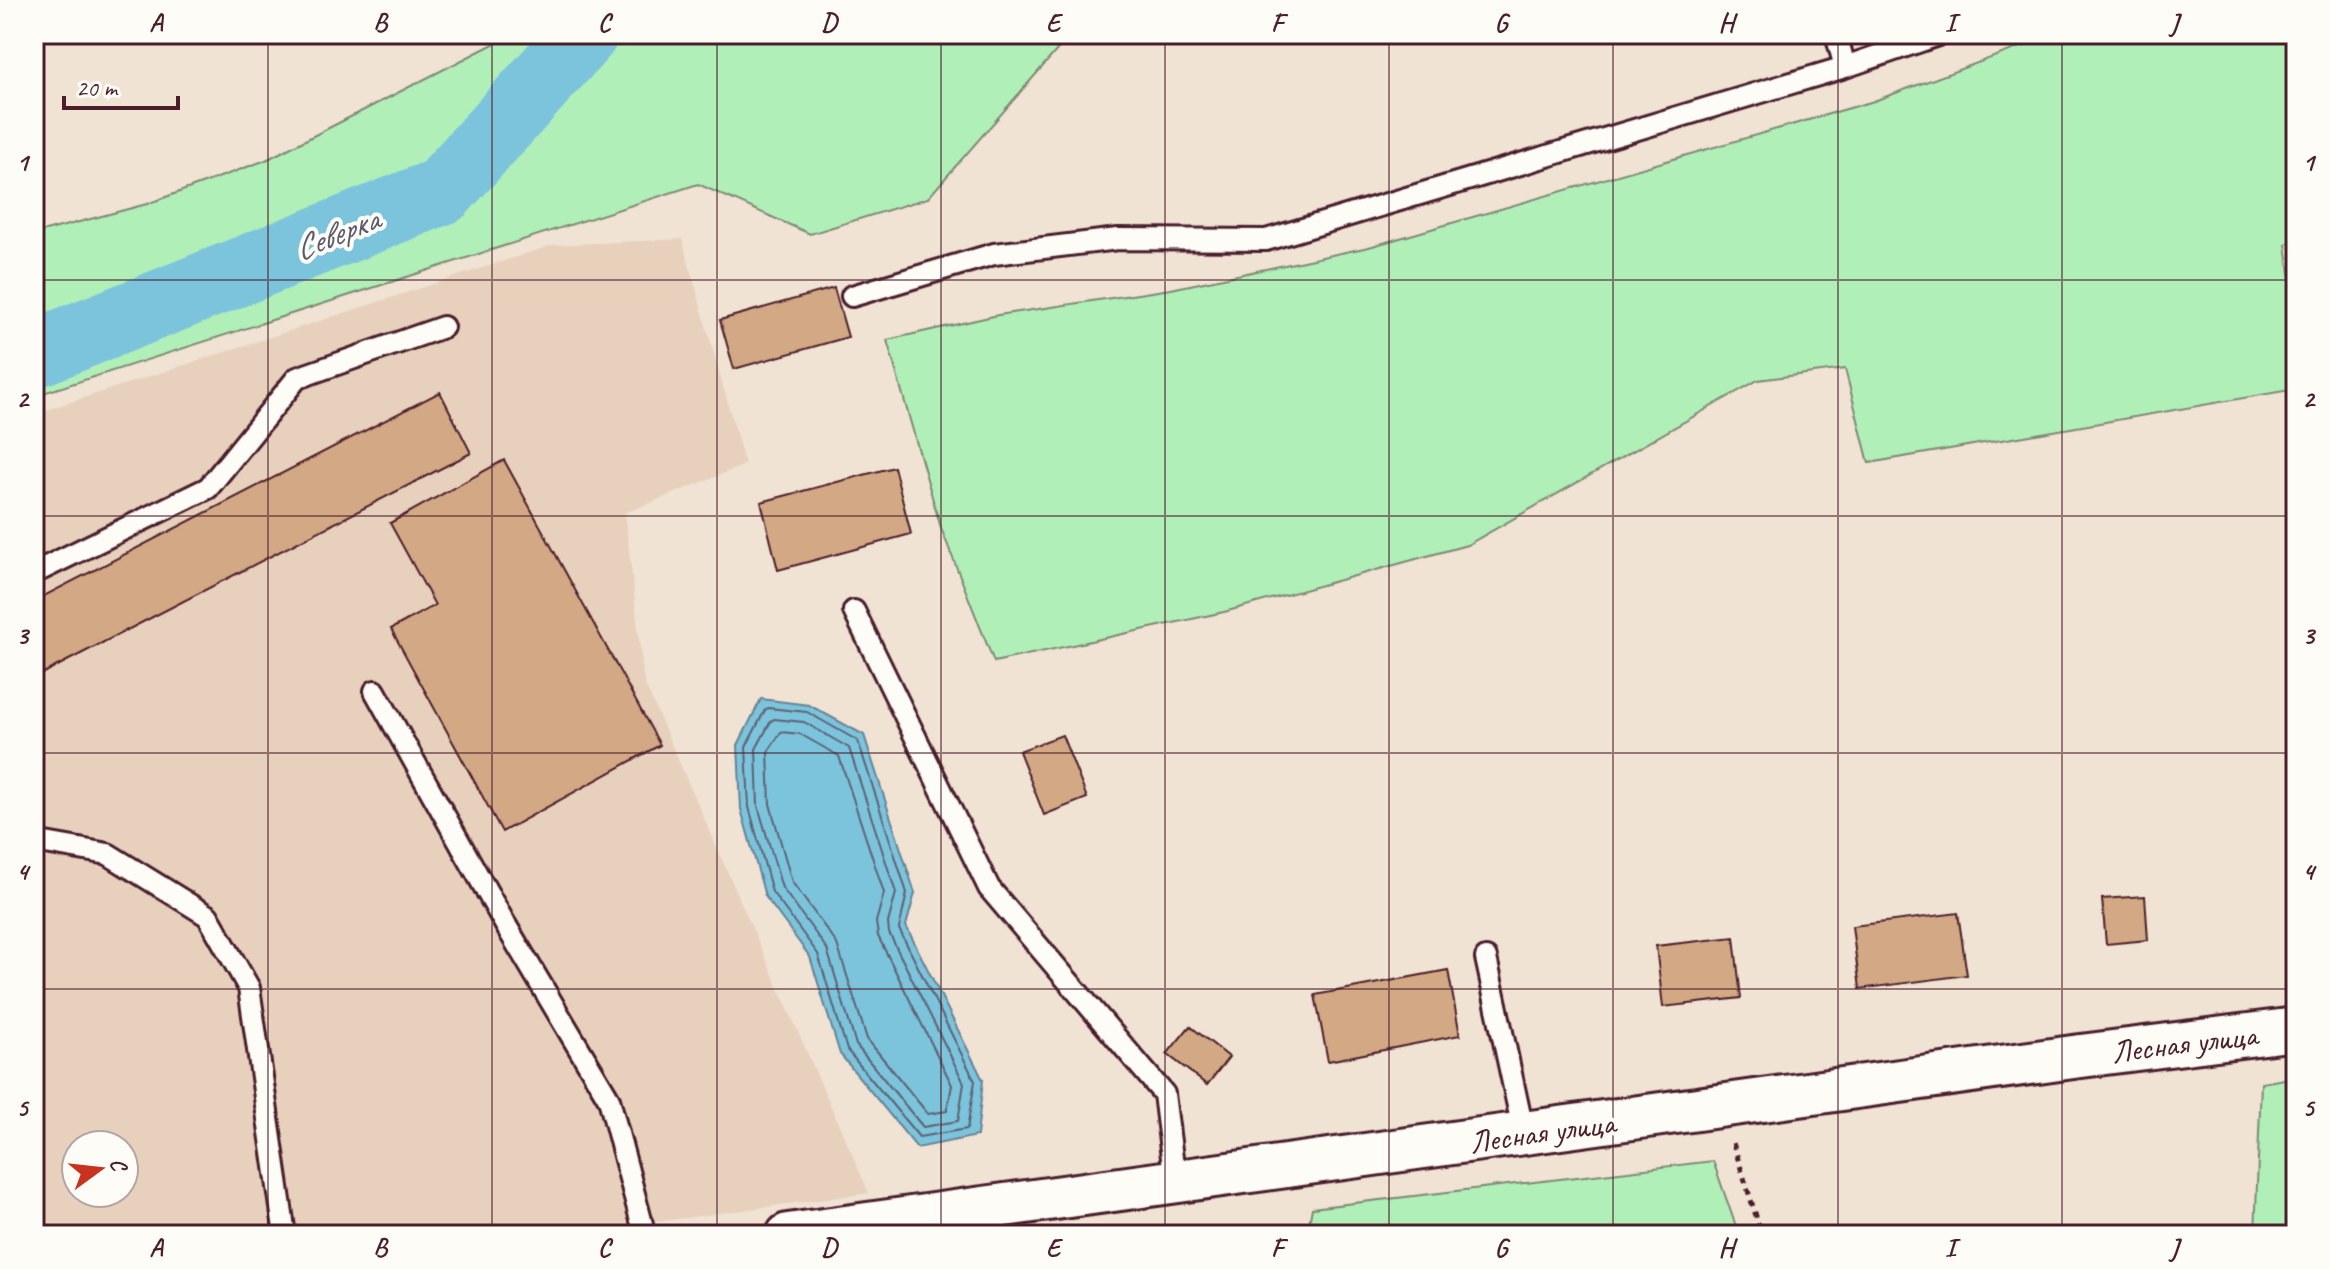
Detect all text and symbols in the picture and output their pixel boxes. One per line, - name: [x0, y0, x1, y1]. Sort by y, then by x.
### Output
- text: A: [149, 6, 164, 39]
- text: B: [373, 6, 389, 39]
- text: C: [598, 6, 614, 39]
- text: D: [821, 6, 839, 39]
- text: E: [1046, 6, 1064, 39]
- text: F: [1271, 6, 1289, 39]
- text: G: [1495, 6, 1511, 39]
- text: H: [1719, 6, 1739, 39]
- text: I: [1945, 6, 1962, 39]
- text: J: [2168, 6, 2183, 39]
- scale bar: [64, 60, 178, 110]
- text: 20 m: [76, 73, 119, 103]
- text: 1: [16, 146, 31, 179]
- text: 1: [2302, 146, 2317, 179]
- water label: Северка: [287, 196, 389, 270]
- text: 2: [16, 382, 30, 415]
- text: 2: [2302, 382, 2316, 415]
- text: 3: [16, 619, 30, 652]
- text: 3: [2302, 619, 2316, 652]
- text: 4: [16, 855, 31, 888]
- text: 4: [2302, 855, 2317, 888]
- street label: Лесная улица: [2109, 1014, 2262, 1073]
- text: 5: [16, 1091, 30, 1124]
- text: 5: [2302, 1091, 2316, 1124]
- street label: Лесная улица: [1467, 1102, 1620, 1163]
- north arrow: [60, 1129, 140, 1209]
- text: С: [103, 1155, 134, 1176]
- text: A: [149, 1231, 164, 1264]
- text: B: [373, 1231, 389, 1264]
- text: C: [598, 1231, 614, 1264]
- text: D: [821, 1231, 839, 1264]
- text: E: [1046, 1231, 1064, 1264]
- text: F: [1271, 1231, 1289, 1264]
- text: G: [1495, 1231, 1511, 1264]
- text: H: [1719, 1231, 1739, 1264]
- text: I: [1945, 1231, 1962, 1264]
- text: J: [2168, 1231, 2183, 1264]

